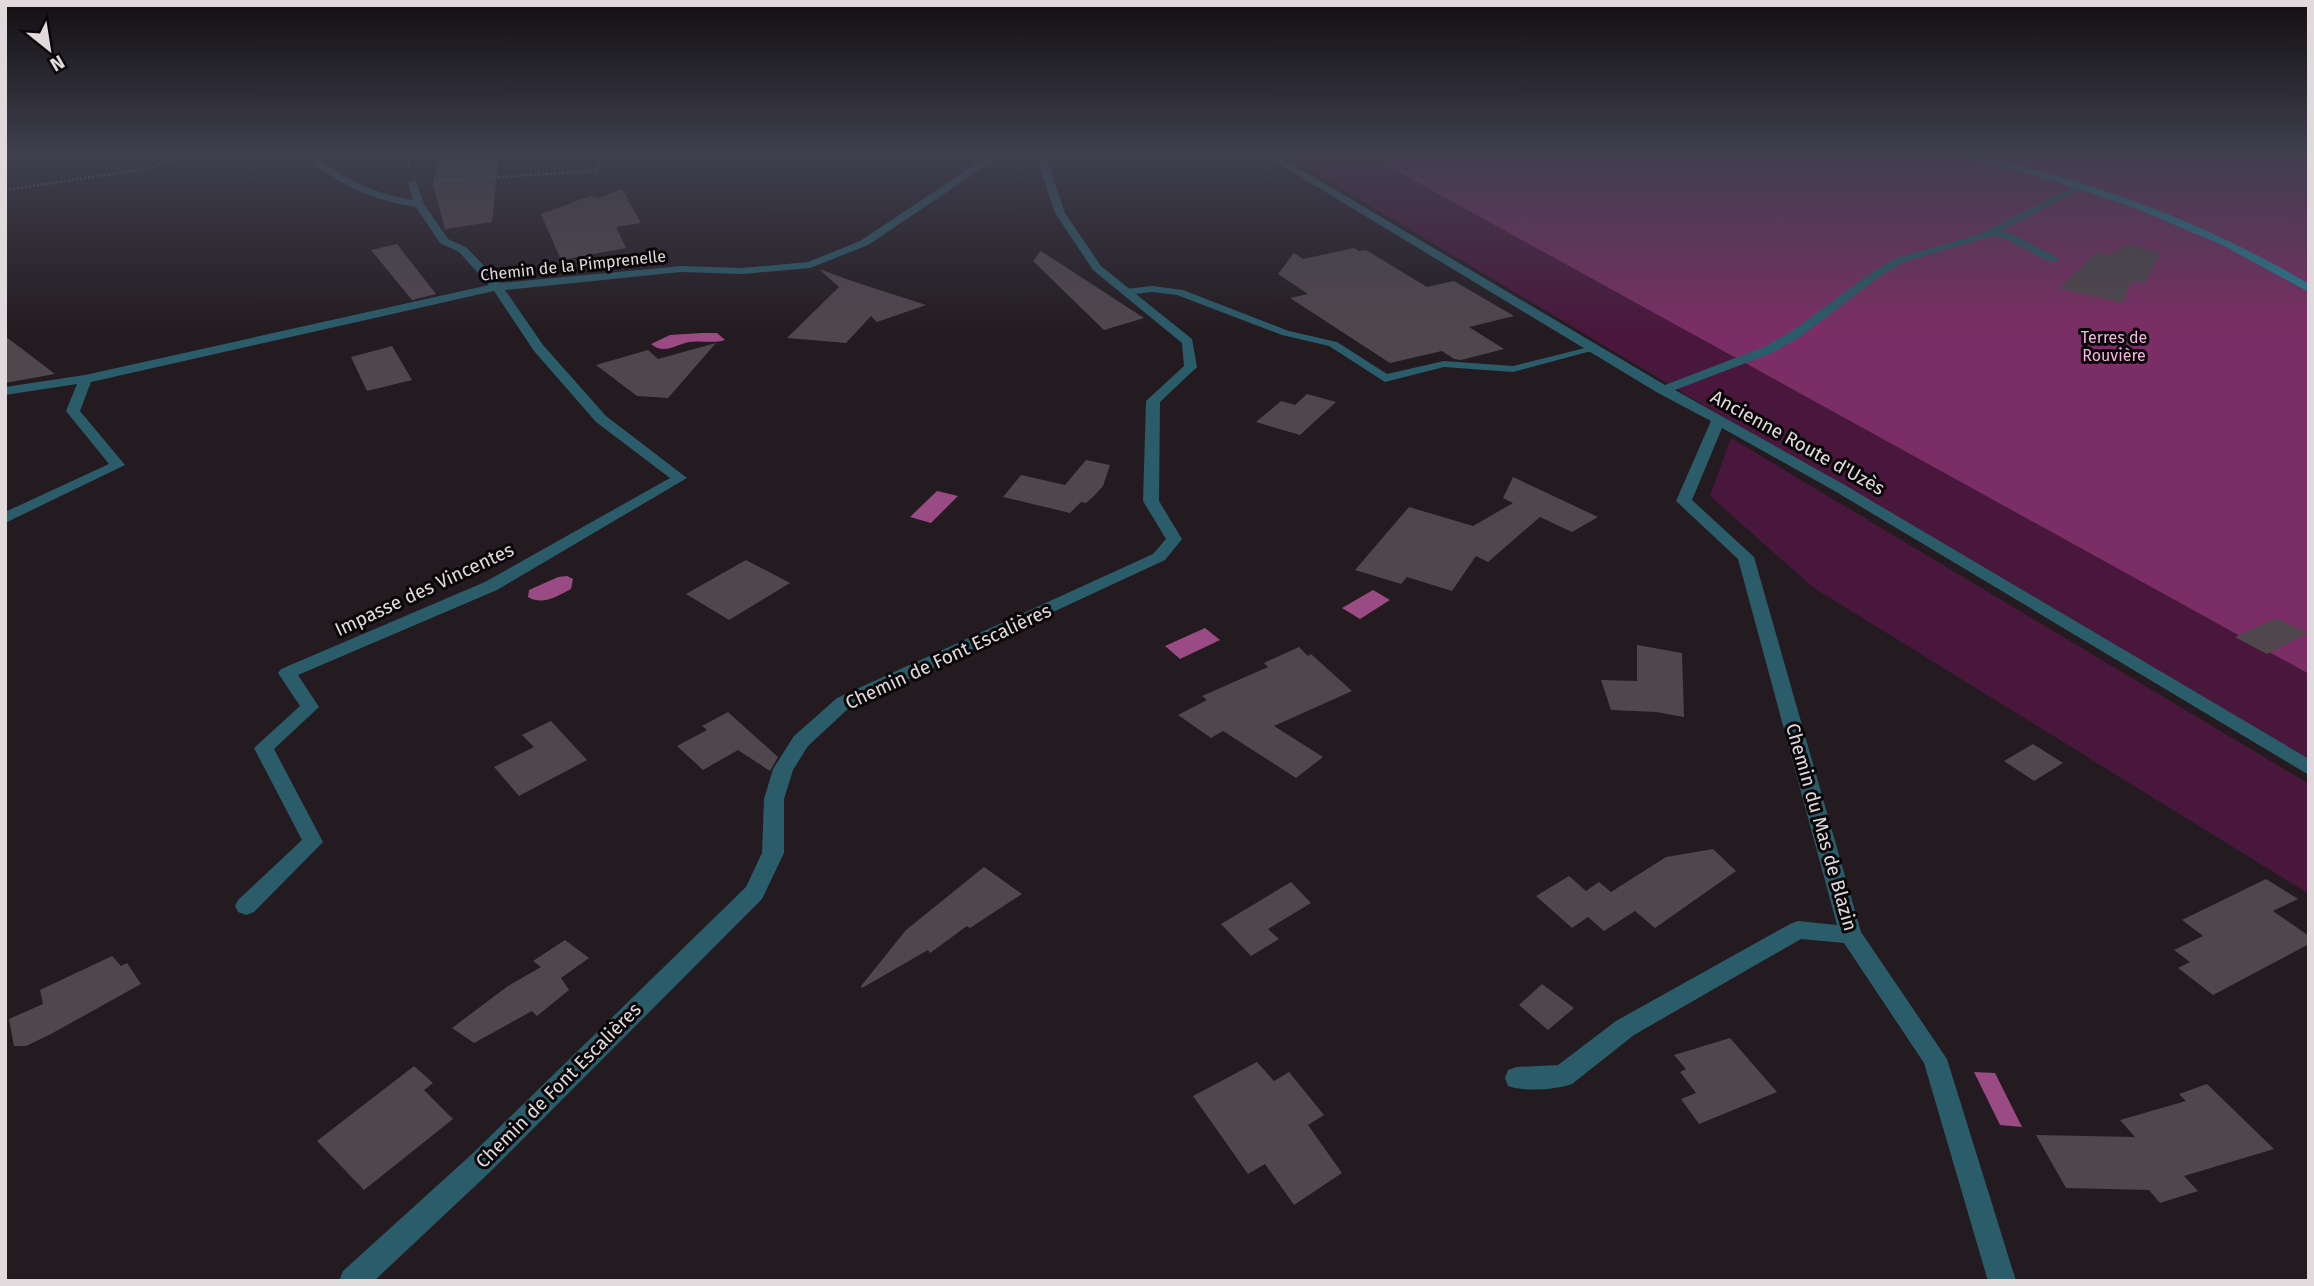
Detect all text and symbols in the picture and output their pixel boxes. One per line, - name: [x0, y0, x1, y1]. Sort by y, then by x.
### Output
- north arrow: [14, 14, 84, 84]
- text: N: [46, 50, 68, 76]
- street label: Chemin de la Pimprenelle: [479, 246, 667, 285]
- park label: Terres de Rouvière: [2081, 328, 2147, 365]
- street label: Ancienne Route d'Uzès: [1707, 385, 1889, 500]
- street label: Impasse des Vincentes: [331, 538, 517, 641]
- street label: Chemin de Font Escalières: [842, 599, 1055, 714]
- street label: Chemin du Mas de Blazin: [1781, 721, 1862, 934]
- street label: Chemin de Font Escalières: [471, 998, 646, 1173]

